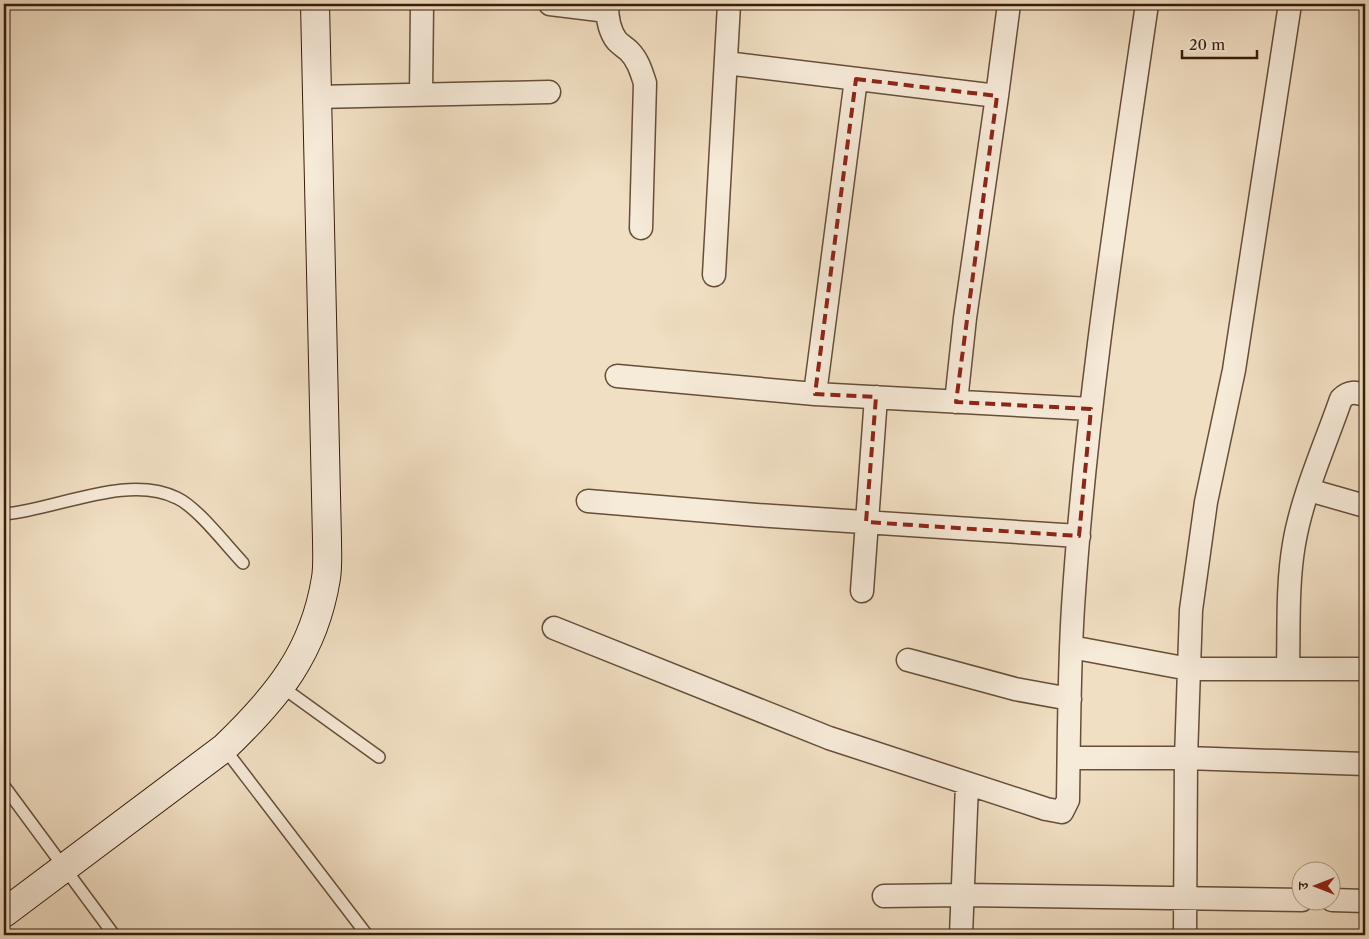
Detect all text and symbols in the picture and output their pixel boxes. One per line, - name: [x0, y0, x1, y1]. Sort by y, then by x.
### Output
- scale bar: [1182, 28, 1256, 60]
- text: 20 m: [1189, 35, 1225, 54]
- north arrow: [1292, 862, 1342, 912]
- text: उ: [1294, 882, 1312, 891]

